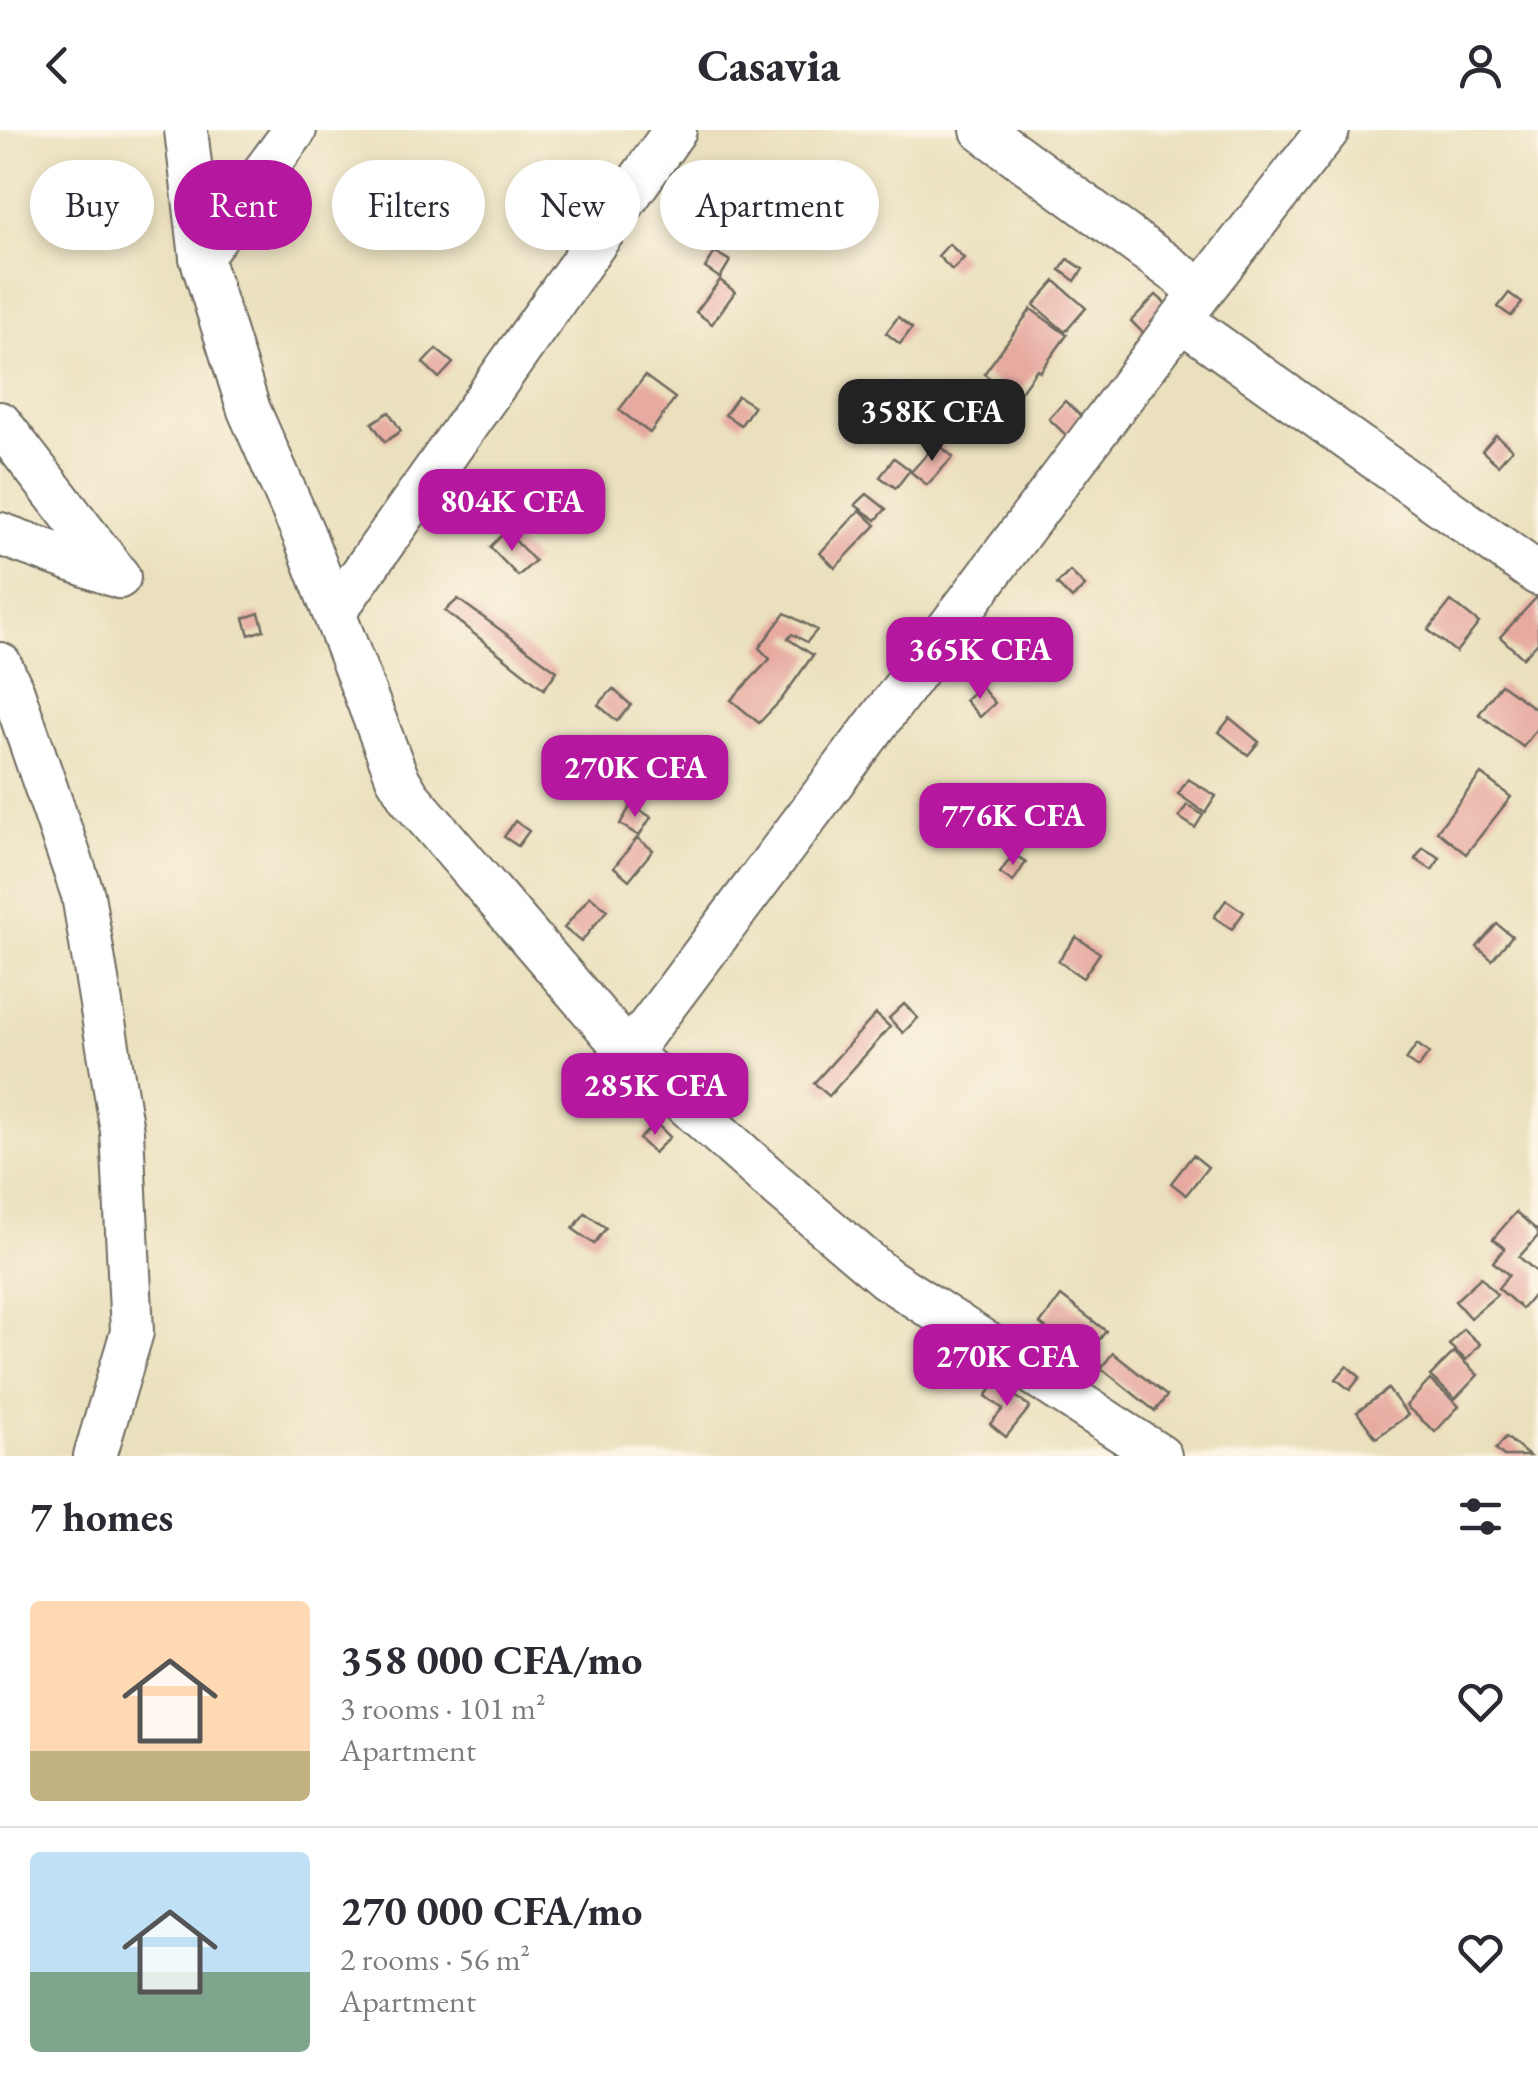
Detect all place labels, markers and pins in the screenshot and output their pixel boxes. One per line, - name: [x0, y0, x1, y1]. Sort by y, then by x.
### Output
- pin: 358K CFA: [829, 379, 1035, 464]
- pin: 804K CFA: [409, 469, 615, 554]
- pin: 365K CFA: [877, 617, 1083, 702]
- pin: 270K CFA: [532, 735, 738, 820]
- pin: 776K CFA: [910, 783, 1116, 868]
- pin: 285K CFA: [552, 1053, 758, 1138]
- pin: 270K CFA: [904, 1324, 1110, 1409]

